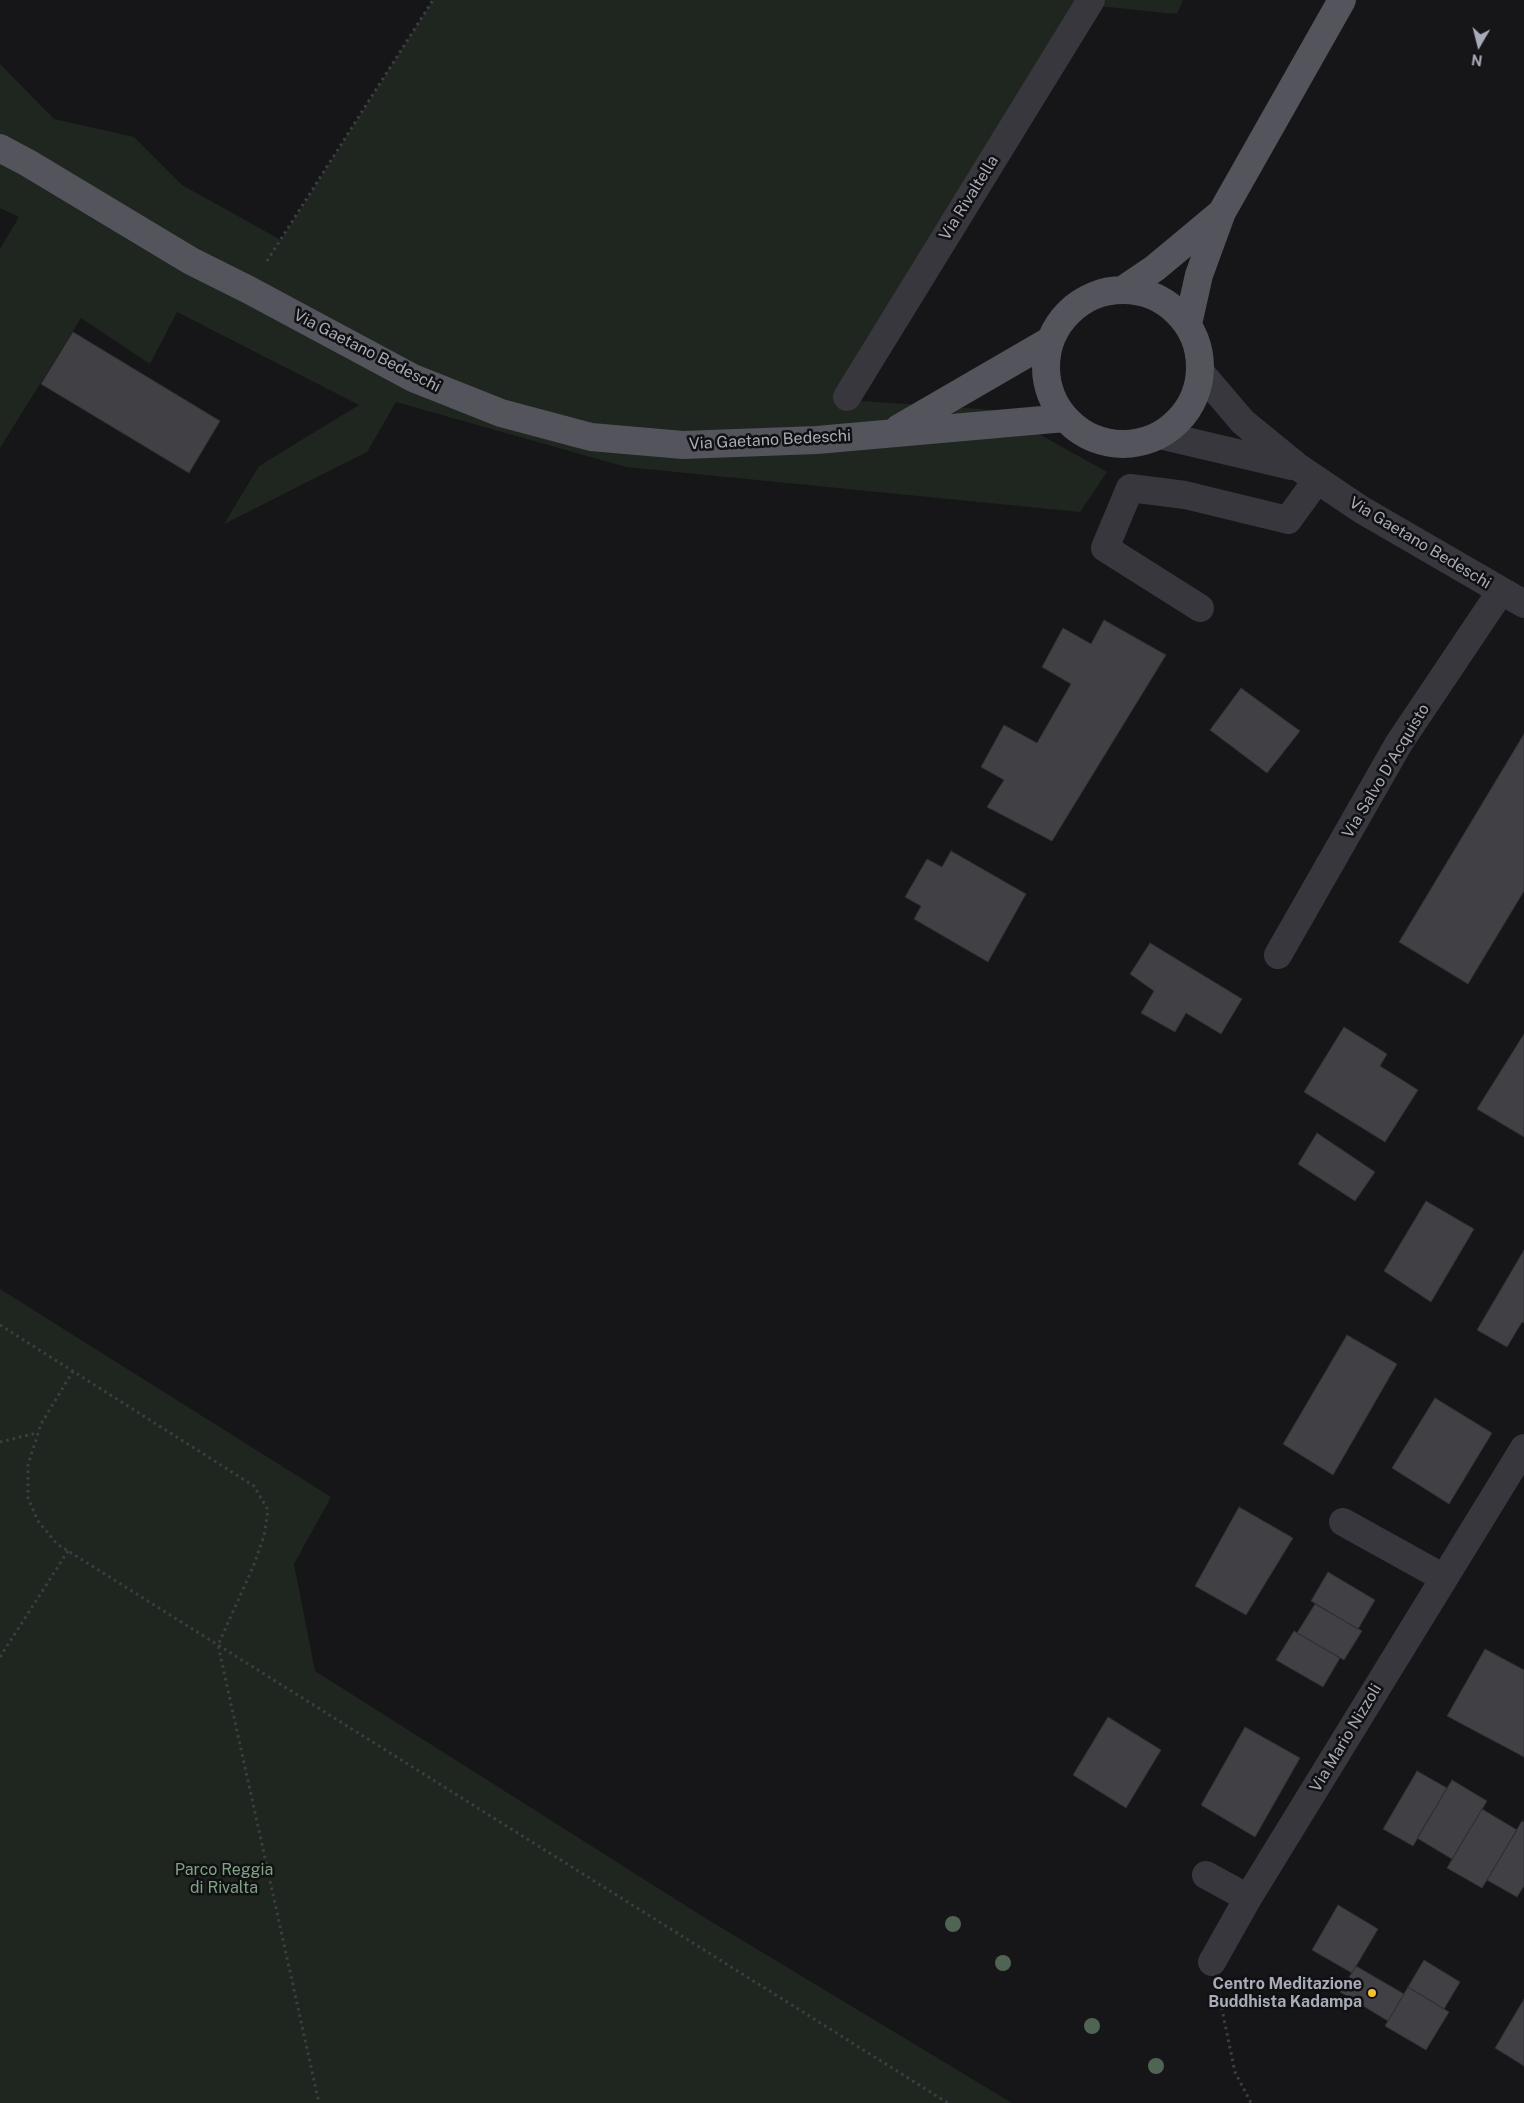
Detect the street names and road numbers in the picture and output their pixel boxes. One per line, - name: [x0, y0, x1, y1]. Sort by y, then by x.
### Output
- street label: Via Rivaltella: [935, 152, 1003, 244]
- street label: Via Gaetano Bedeschi: [290, 306, 444, 396]
- street label: Via Gaetano Bedeschi: [689, 426, 851, 454]
- street label: Via Gaetano Bedeschi: [1346, 493, 1494, 593]
- street label: Via Salvo D'Acquisto: [1338, 700, 1434, 842]
- street label: Via Mario Nizzoli: [1306, 1680, 1386, 1796]

